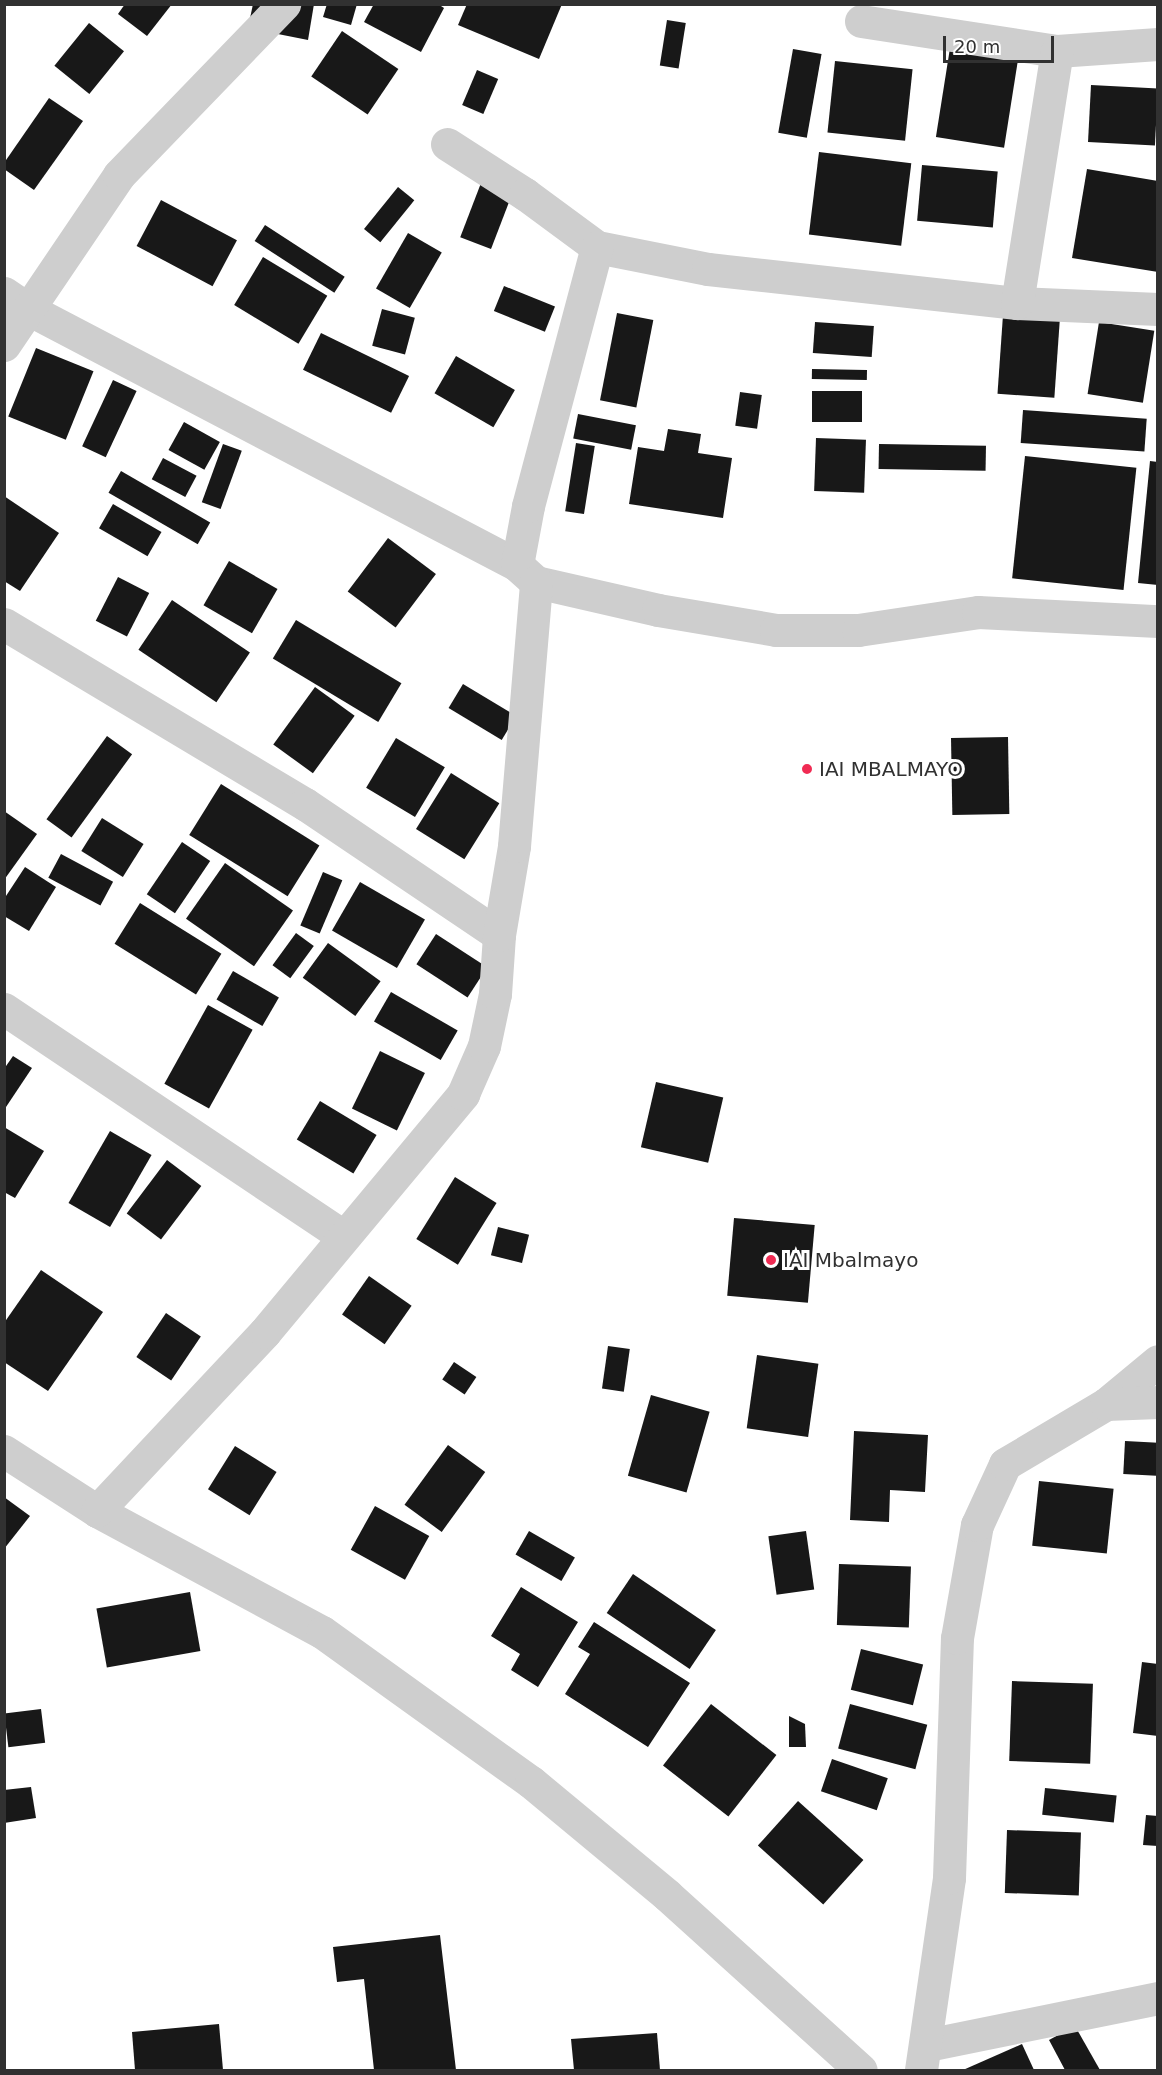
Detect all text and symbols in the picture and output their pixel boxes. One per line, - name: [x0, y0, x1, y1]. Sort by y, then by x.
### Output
- scale bar: [946, 24, 1057, 62]
- text: 20 m: [954, 36, 1000, 57]
- place label: IAI MBALMAYO: [819, 757, 963, 781]
- marker: IAI MBALMAYO: [800, 762, 814, 776]
- place label: IAI Mbalmayo: [783, 1248, 918, 1272]
- marker: IAI Mbalmayo: [764, 1253, 778, 1267]

